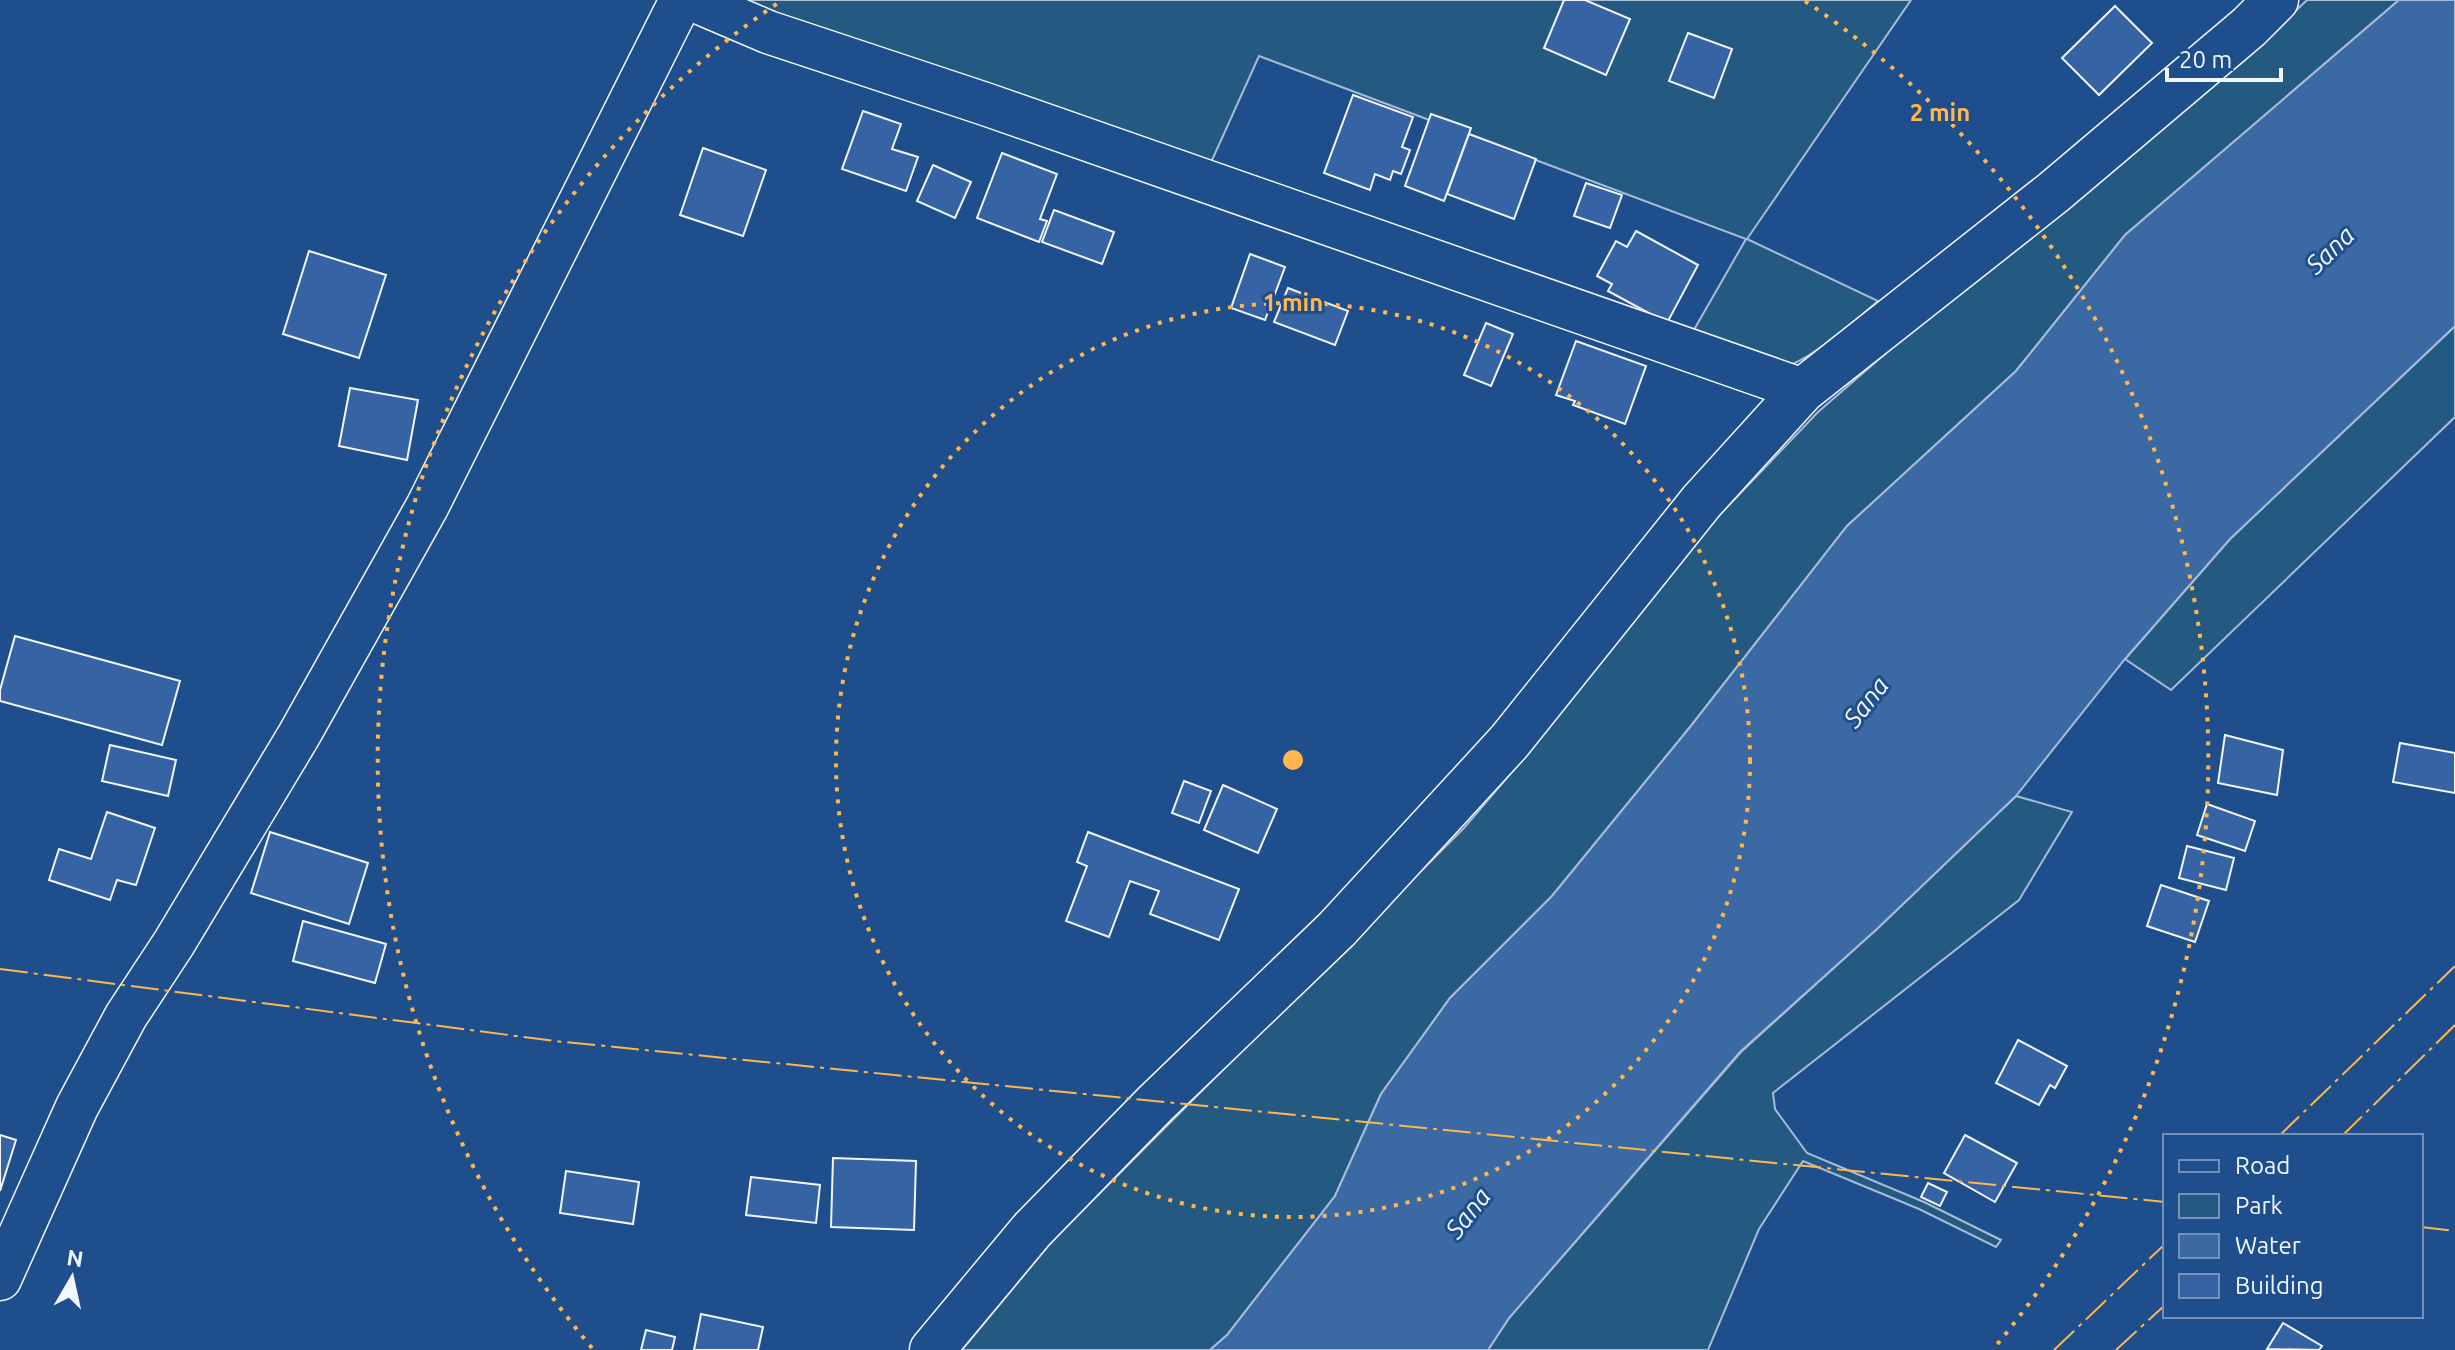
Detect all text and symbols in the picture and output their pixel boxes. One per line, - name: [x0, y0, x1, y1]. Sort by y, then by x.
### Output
- scale bar: [2167, 32, 2281, 82]
- text: 20 m: [2179, 46, 2232, 73]
- text: 2 min: [1910, 99, 1970, 126]
- water label: Sana: [2299, 220, 2360, 280]
- text: 1 min: [1263, 289, 1323, 316]
- water label: Sana: [1836, 671, 1894, 733]
- centre of rings: [1279, 746, 1307, 774]
- legend: [2163, 1134, 2423, 1318]
- text: Road: [2235, 1152, 2290, 1179]
- water label: Sana: [1438, 1182, 1496, 1244]
- text: Park: [2235, 1192, 2283, 1219]
- text: Water: [2235, 1232, 2301, 1259]
- north arrow: [32, 1238, 112, 1318]
- text: N: [65, 1244, 85, 1271]
- text: Building: [2235, 1272, 2323, 1299]

